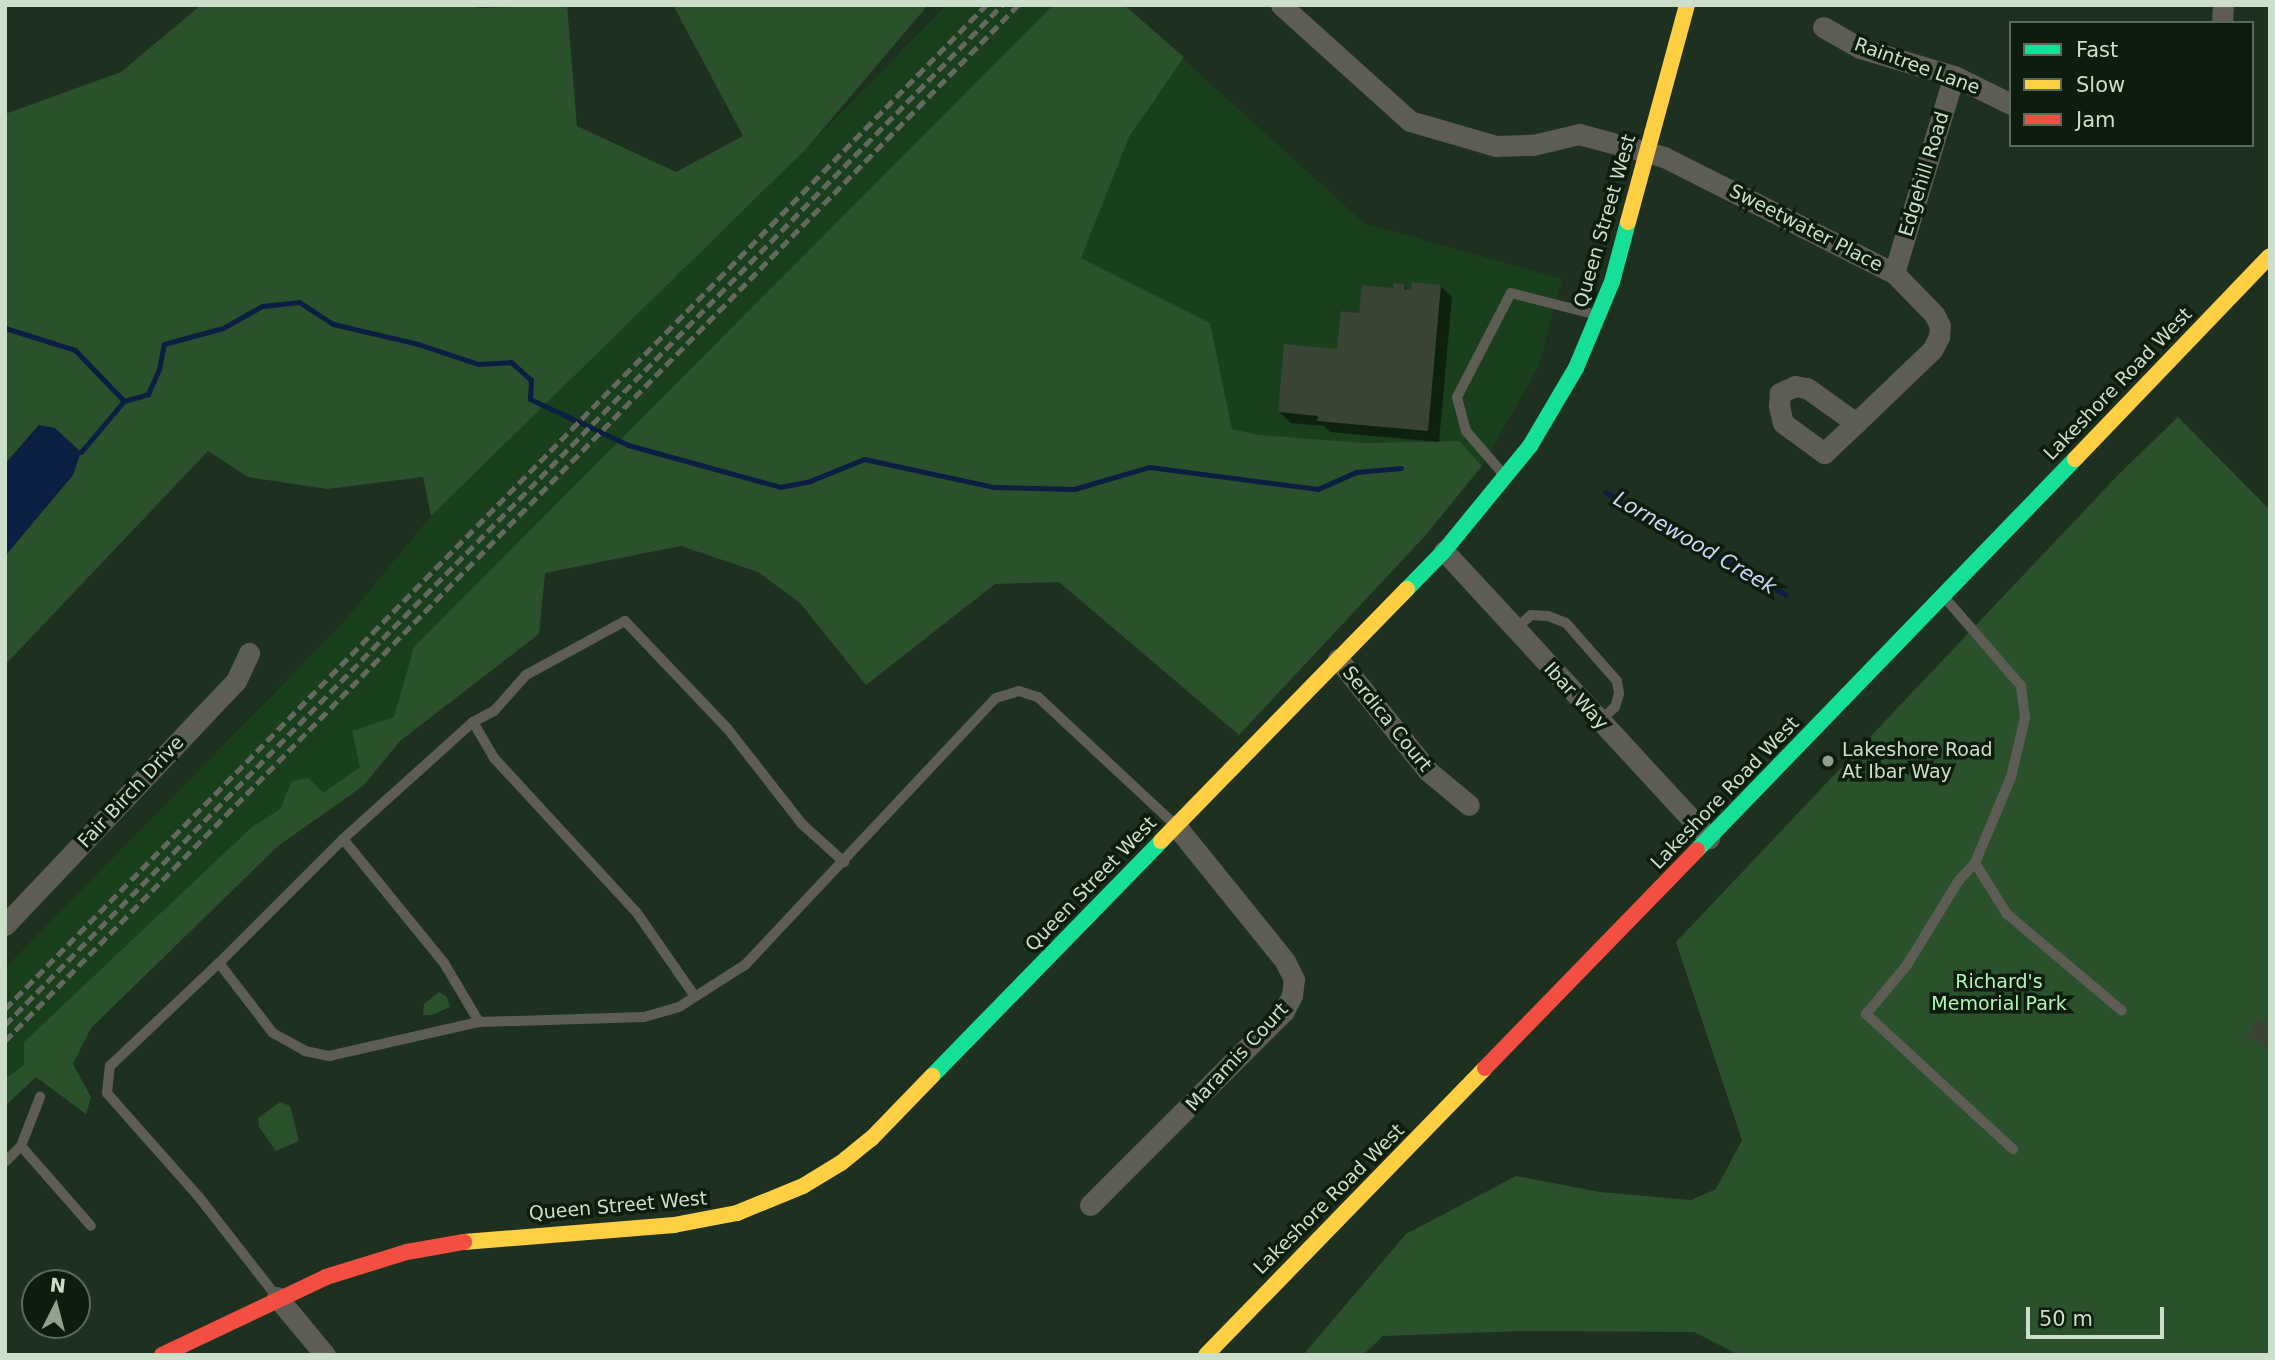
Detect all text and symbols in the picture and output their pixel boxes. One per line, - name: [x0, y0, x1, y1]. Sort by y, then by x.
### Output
- legend: [2009, 21, 2254, 147]
- street label: Raintree Lane: [1851, 33, 1983, 99]
- text: Fast: [2076, 38, 2118, 62]
- text: Slow: [2076, 73, 2125, 97]
- text: Jam: [2076, 108, 2116, 132]
- street label: Edgehill Road: [1894, 109, 1954, 239]
- street label: Queen Street West: [1569, 132, 1641, 310]
- street label: Sweetwater Place: [1725, 179, 1887, 277]
- street label: Lakeshore Road West: [2039, 303, 2197, 465]
- water label: Lornewood Creek: [1609, 486, 1781, 600]
- street label: Ibar Way: [1539, 658, 1613, 734]
- street label: Serdica Court: [1338, 662, 1436, 776]
- street label: Lakeshore Road West: [1646, 712, 1804, 874]
- street label: Fair Birch Drive: [73, 731, 189, 853]
- place label: Lakeshore Road At Ibar Way: [1842, 739, 1993, 783]
- marker: Lakeshore Road At Ibar Way: [1820, 753, 1836, 769]
- street label: Queen Street West: [1021, 812, 1161, 956]
- park label: Richard's Memorial Park: [1931, 971, 2067, 1015]
- street label: Maramis Court: [1181, 998, 1293, 1116]
- street label: Lakeshore Road West: [1249, 1119, 1409, 1279]
- street label: Queen Street West: [528, 1187, 708, 1225]
- north arrow: [21, 1269, 91, 1339]
- text: N: [49, 1273, 67, 1297]
- scale bar: [2030, 1294, 2168, 1338]
- text: 50 m: [2039, 1307, 2093, 1331]

